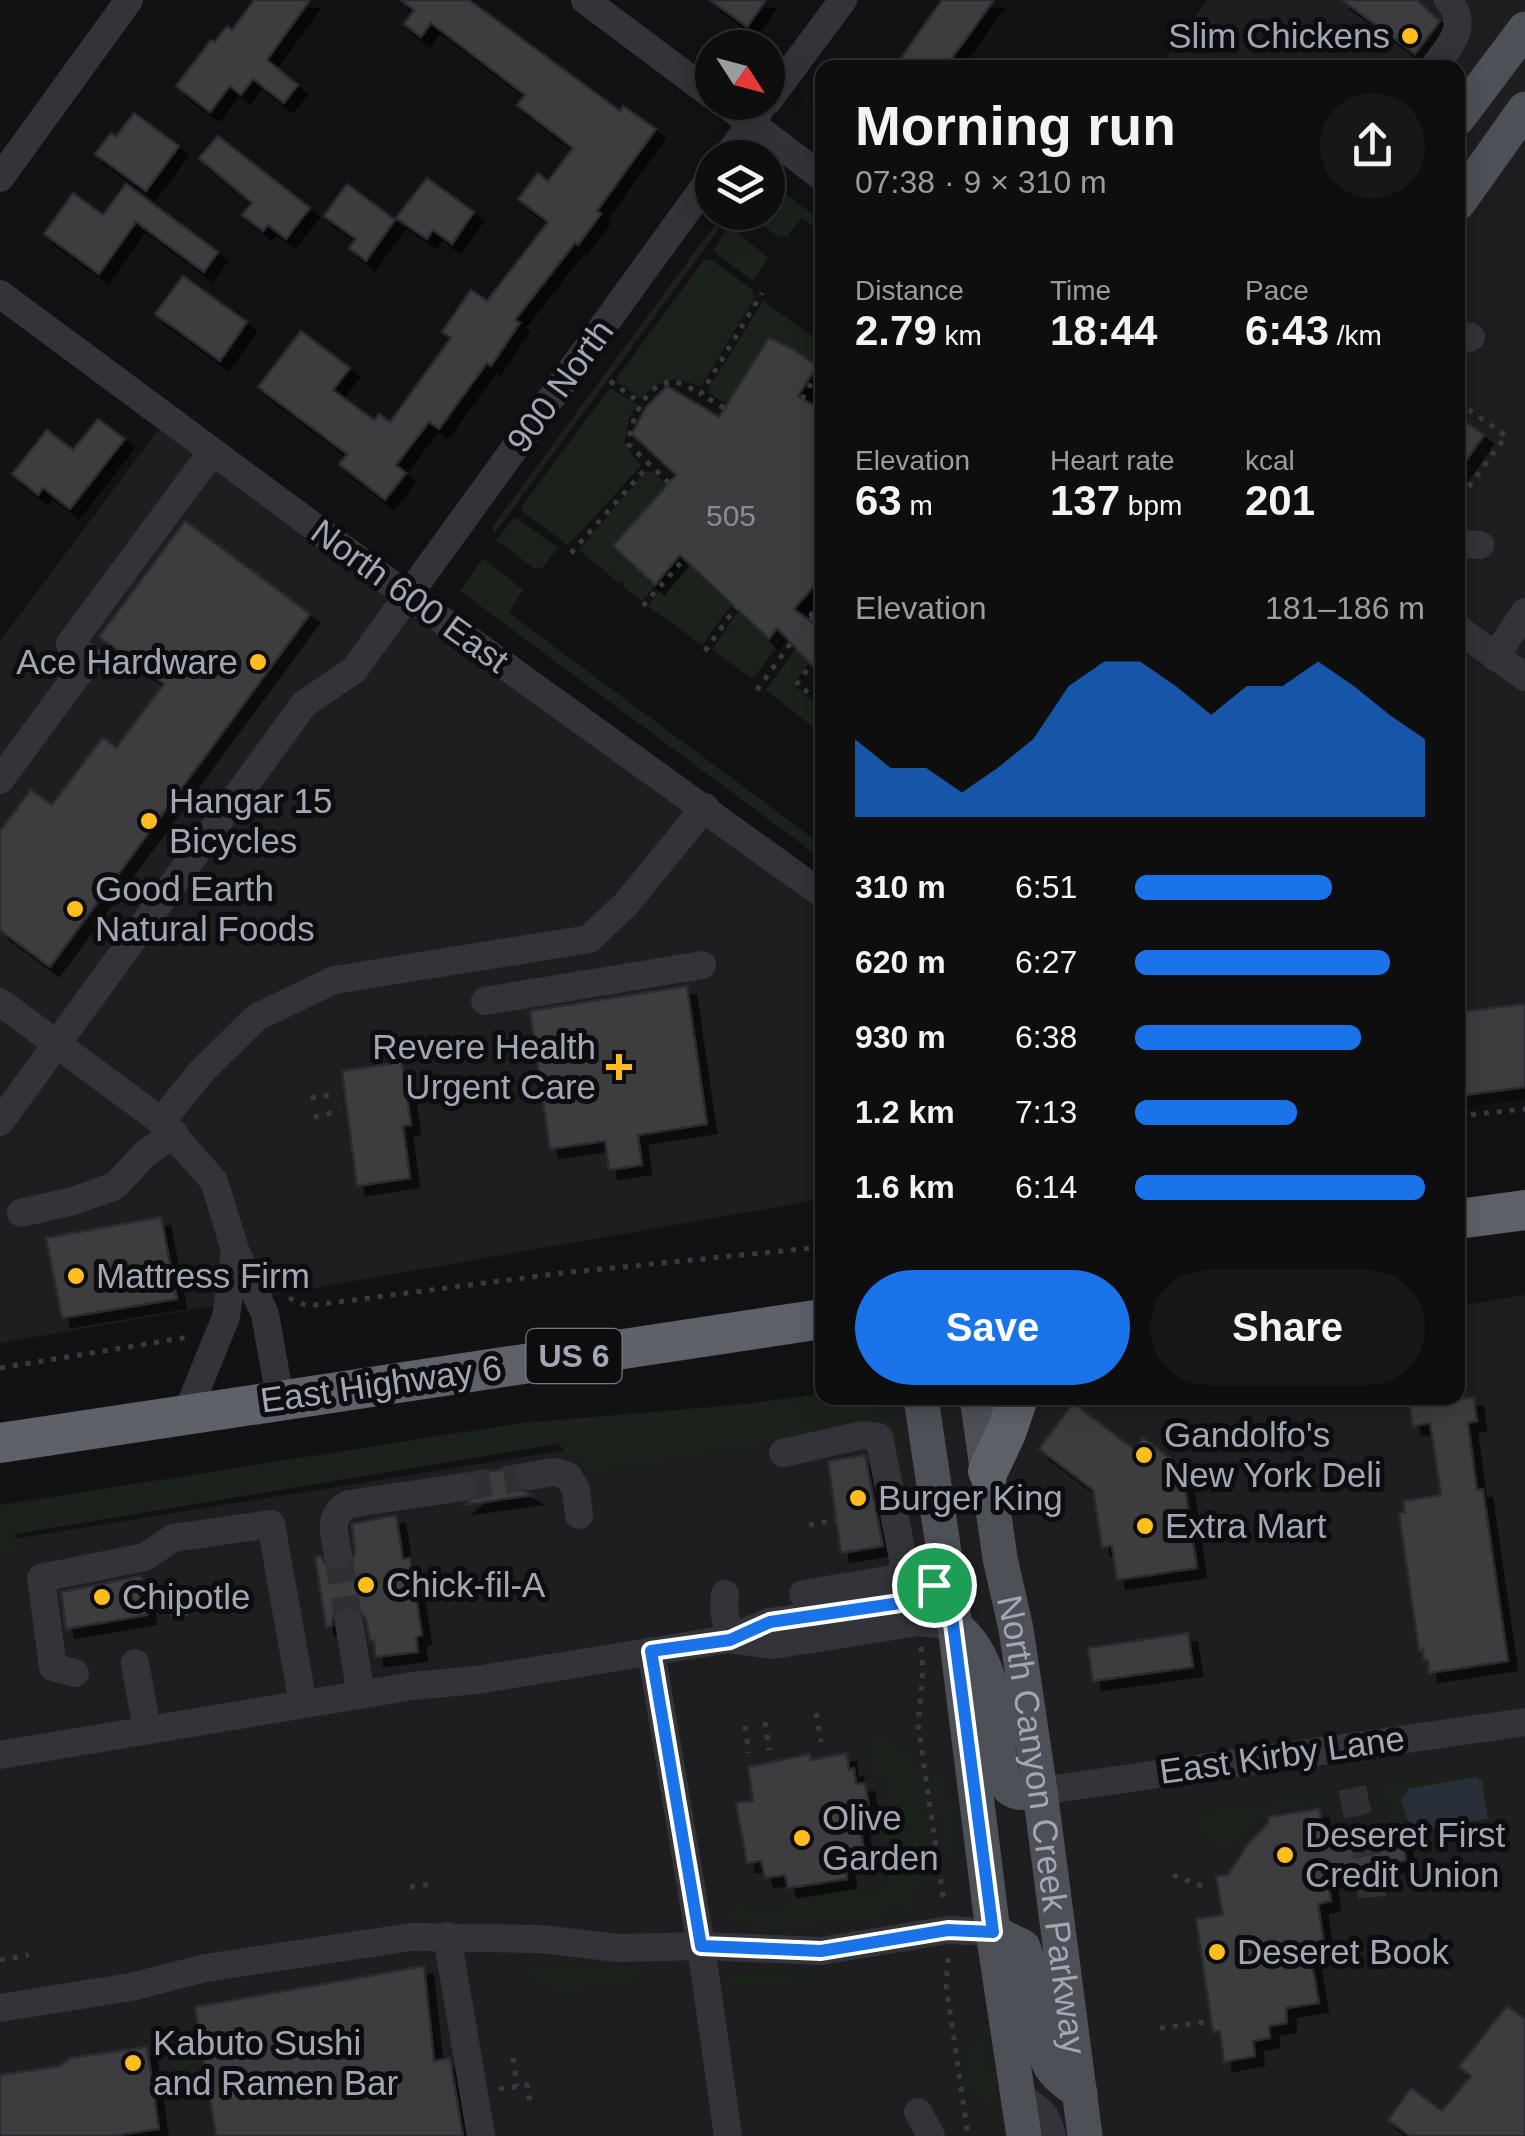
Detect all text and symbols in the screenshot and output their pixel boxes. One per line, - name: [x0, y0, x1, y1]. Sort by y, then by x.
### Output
- place label: Slim Chickens: [1168, 16, 1390, 55]
- marker: Slim Chickens: [1399, 25, 1421, 47]
- north arrow: [695, 30, 785, 120]
- map controls: [695, 30, 785, 230]
- button: share: [1320, 93, 1425, 198]
- text: Morning run: [855, 95, 1176, 157]
- button: layers: [695, 140, 785, 230]
- text: 07:38 · 9 × 310 m: [855, 164, 1107, 200]
- text: Distance: [855, 275, 964, 306]
- text: Time: [1050, 275, 1111, 306]
- text: Pace: [1245, 275, 1309, 306]
- text: 2.79: [855, 307, 937, 354]
- text: 18:44: [1050, 307, 1157, 354]
- text: 6:43: [1245, 307, 1329, 354]
- street label: 900 North: [499, 312, 621, 459]
- text: km: [937, 320, 982, 351]
- text: /km: [1329, 320, 1382, 351]
- text: Elevation: [855, 445, 970, 476]
- text: Heart rate: [1050, 445, 1175, 476]
- text: kcal: [1245, 445, 1295, 476]
- text: 63: [855, 477, 902, 524]
- text: 137: [1050, 477, 1120, 524]
- text: 201: [1245, 477, 1315, 524]
- text: m: [902, 490, 933, 521]
- text: bpm: [1120, 490, 1182, 521]
- house number: 505: [706, 499, 756, 532]
- street label: North 600 East: [304, 511, 516, 680]
- text: Elevation: [855, 590, 987, 626]
- text: 181–186 m: [1265, 590, 1425, 626]
- place label: Ace Hardware: [16, 642, 238, 681]
- marker: Ace Hardware: [247, 651, 269, 673]
- place label: Hangar 15 Bicycles: [169, 781, 332, 860]
- marker: Hangar 15 Bicycles: [138, 810, 160, 832]
- place label: Good Earth Natural Foods: [95, 869, 315, 948]
- text: 310 m: [855, 869, 946, 905]
- text: 6:51: [1015, 869, 1077, 905]
- marker: Good Earth Natural Foods: [64, 898, 86, 920]
- text: 620 m: [855, 944, 946, 980]
- text: 6:27: [1015, 944, 1077, 980]
- text: 930 m: [855, 1019, 946, 1055]
- text: 6:38: [1015, 1019, 1077, 1055]
- place label: Revere Health Urgent Care: [372, 1027, 596, 1106]
- marker: Revere Health Urgent Care: [606, 1054, 632, 1080]
- text: 1.2 km: [855, 1094, 955, 1130]
- text: 7:13: [1015, 1094, 1077, 1130]
- text: 1.6 km: [855, 1169, 955, 1205]
- text: 6:14: [1015, 1169, 1077, 1205]
- place label: Mattress Firm: [96, 1256, 310, 1295]
- marker: Mattress Firm: [65, 1265, 87, 1287]
- button: Save: [855, 1270, 1130, 1385]
- button: Share: [1150, 1270, 1425, 1385]
- road number: US 6: [526, 1329, 622, 1383]
- street label: East Highway 6: [258, 1347, 504, 1420]
- place label: Gandolfo's New York Deli: [1164, 1415, 1382, 1494]
- marker: Gandolfo's New York Deli: [1133, 1444, 1155, 1466]
- place label: Burger King: [878, 1478, 1063, 1517]
- marker: Burger King: [847, 1487, 869, 1509]
- place label: Extra Mart: [1165, 1506, 1327, 1545]
- marker: Extra Mart: [1134, 1515, 1156, 1537]
- pin: [892, 1543, 977, 1628]
- icon: arrive: [907, 1558, 962, 1613]
- place label: Chick-fil-A: [386, 1565, 546, 1604]
- marker: Chick-fil-A: [355, 1574, 377, 1596]
- place label: Chipotle: [122, 1577, 250, 1616]
- marker: Chipotle: [91, 1586, 113, 1608]
- street label: North Canyon Creek Parkway: [990, 1591, 1094, 2057]
- street label: East Kirby Lane: [1157, 1718, 1407, 1791]
- place label: Olive Garden: [822, 1798, 939, 1877]
- place label: Deseret First Credit Union: [1305, 1815, 1506, 1894]
- marker: Olive Garden: [791, 1827, 813, 1849]
- marker: Deseret First Credit Union: [1274, 1844, 1296, 1866]
- place label: Deseret Book: [1237, 1932, 1450, 1971]
- marker: Deseret Book: [1206, 1941, 1228, 1963]
- place label: Kabuto Sushi and Ramen Bar: [153, 2023, 398, 2102]
- marker: Kabuto Sushi and Ramen Bar: [122, 2052, 144, 2074]

